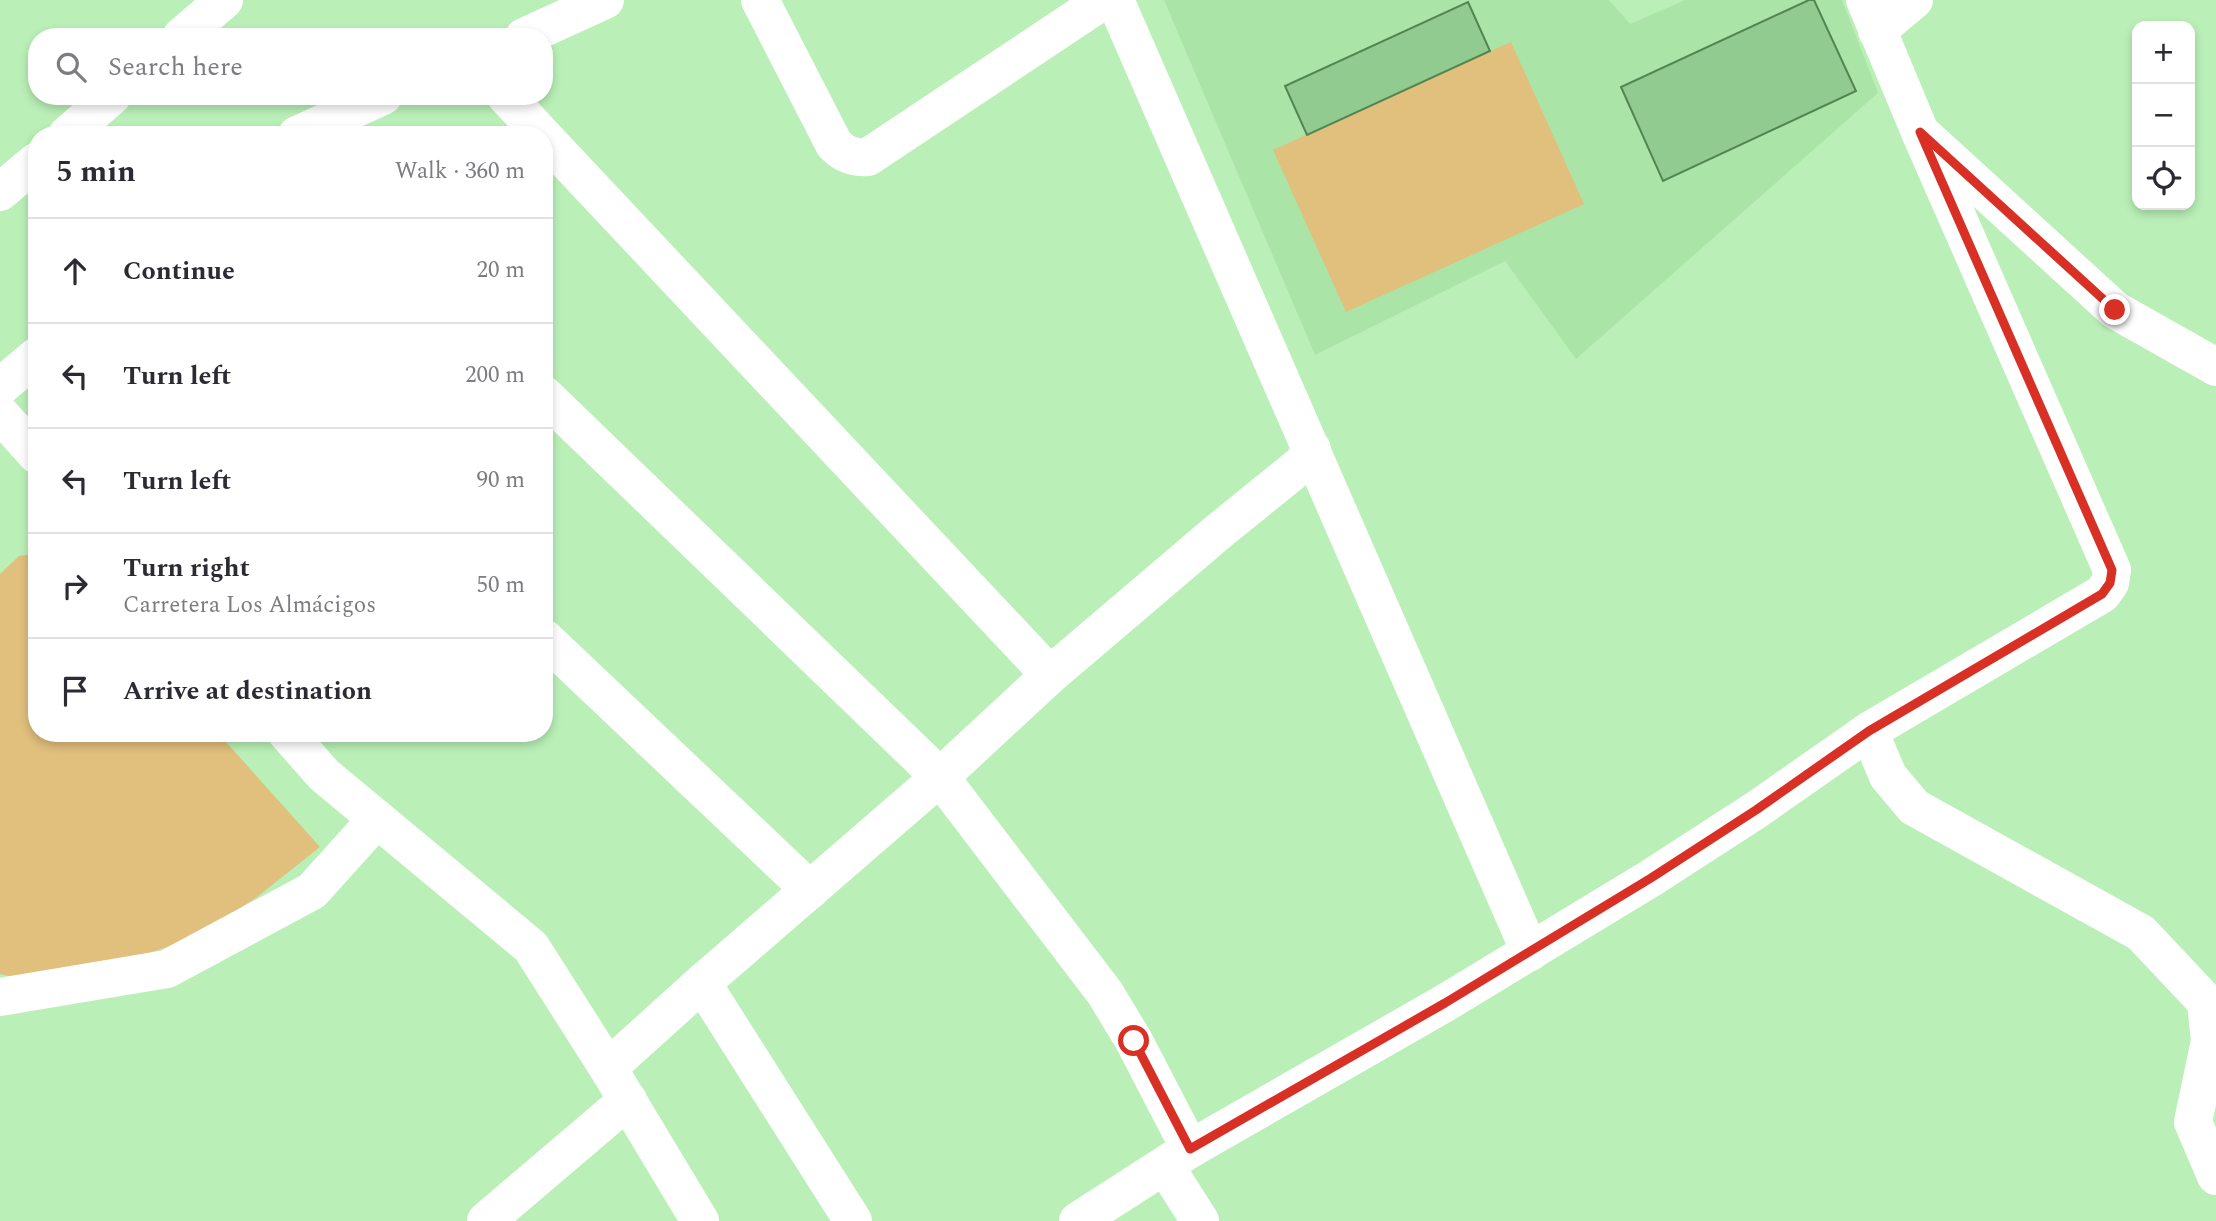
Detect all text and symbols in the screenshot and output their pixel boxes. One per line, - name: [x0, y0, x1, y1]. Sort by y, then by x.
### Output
- map controls: [2132, 21, 2195, 210]
- button: +: [2132, 21, 2195, 84]
- search box: [28, 28, 553, 105]
- text: Search here: [108, 47, 243, 87]
- icon: search: [52, 48, 90, 86]
- button: −: [2132, 84, 2195, 147]
- button: locate: [2132, 147, 2195, 210]
- text: 5 min: [56, 149, 136, 195]
- text: Walk · 360 m: [395, 154, 525, 189]
- text: Continue: [123, 251, 235, 291]
- icon: ahead: [56, 252, 94, 290]
- text: 20 m: [476, 253, 525, 288]
- route end: [2099, 294, 2130, 325]
- text: Turn left: [123, 356, 231, 396]
- icon: left: [56, 357, 94, 395]
- text: 200 m: [465, 358, 525, 393]
- text: Turn left: [123, 461, 231, 501]
- icon: left: [56, 462, 94, 500]
- text: 90 m: [476, 463, 525, 498]
- text: Turn right: [123, 548, 250, 588]
- icon: right: [56, 567, 94, 605]
- text: 50 m: [476, 568, 525, 603]
- text: Carretera Los Almácigos: [123, 588, 376, 623]
- text: Arrive at destination: [123, 671, 372, 711]
- icon: arrive: [56, 672, 94, 710]
- route start: [1118, 1025, 1149, 1056]

